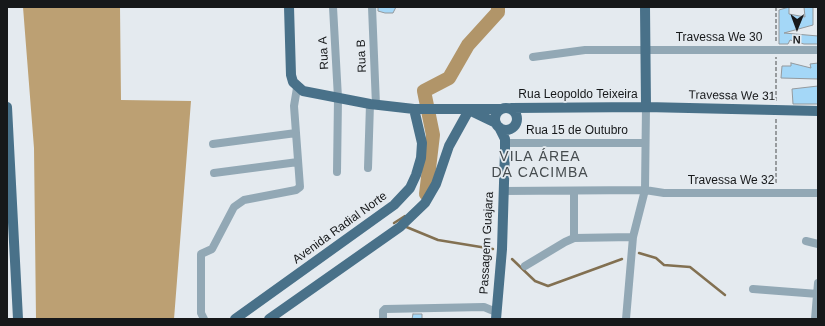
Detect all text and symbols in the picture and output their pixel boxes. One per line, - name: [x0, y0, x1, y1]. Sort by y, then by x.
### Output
- north arrow: [777, 8, 817, 48]
- street label: Travessa We 30: [676, 31, 762, 45]
- text: N: [793, 34, 801, 46]
- street label: Rua A: [316, 36, 332, 70]
- street label: Rua B: [354, 39, 370, 73]
- street label: Rua Leopoldo Teixeira: [518, 88, 638, 102]
- street label: Travessa We 31: [689, 88, 775, 104]
- street label: Rua 15 de Outubro: [526, 124, 628, 138]
- district label: VILA ÁREA DA CACIMBA: [491, 149, 589, 182]
- street label: Travessa We 32: [688, 174, 774, 188]
- street label: Avenida Radial Norte: [290, 189, 390, 267]
- street label: Passagem Guajara: [477, 191, 497, 295]

